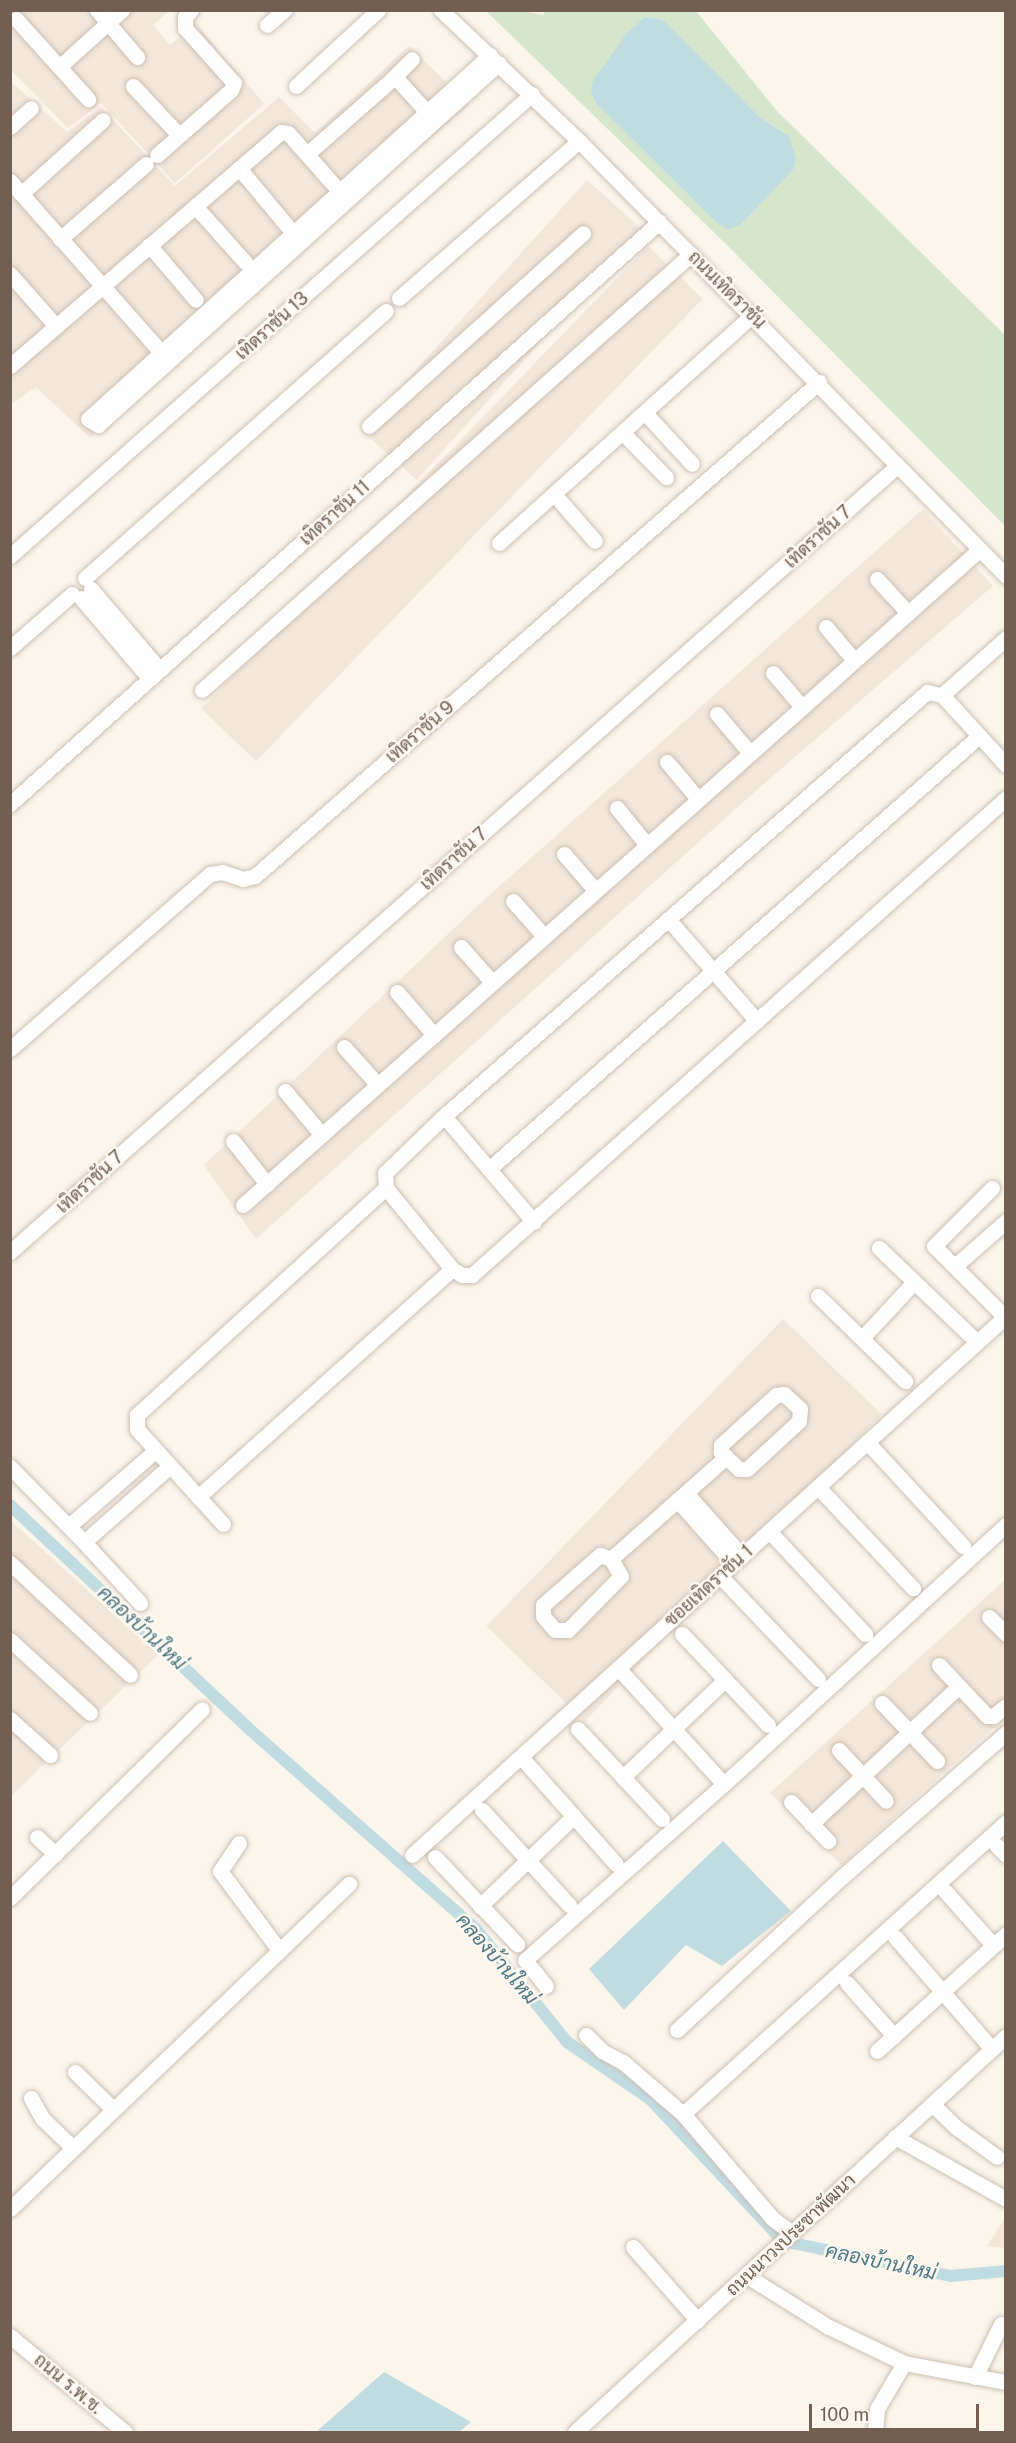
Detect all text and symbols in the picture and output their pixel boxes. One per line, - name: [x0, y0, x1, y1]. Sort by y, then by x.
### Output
- street label: ถนนเทิดราชัน: [684, 247, 770, 333]
- street label: เทิดราชัน 13: [231, 288, 313, 364]
- street label: เทิดราชัน 11: [295, 476, 375, 550]
- street label: เทิดราชัน 7: [780, 501, 856, 573]
- street label: เทิดราชัน 9: [381, 696, 459, 768]
- street label: เทิดราชัน 7: [416, 823, 492, 895]
- street label: เทิดราชัน 7: [52, 1146, 128, 1218]
- street label: ซอยเทิดราชัน 1: [660, 1541, 758, 1631]
- water label: คลองบ้านใหม่: [93, 1581, 191, 1675]
- water label: คลองบ้านใหม่: [451, 1909, 543, 2009]
- street label: ถนนนาวงประชาพัฒนา: [722, 2170, 860, 2300]
- water label: คลองบ้านใหม่: [823, 2239, 939, 2285]
- street label: ถนน ร.พ.ช.: [29, 2349, 107, 2419]
- scale bar: [812, 2392, 982, 2430]
- text: 100 m: [820, 2404, 869, 2425]

